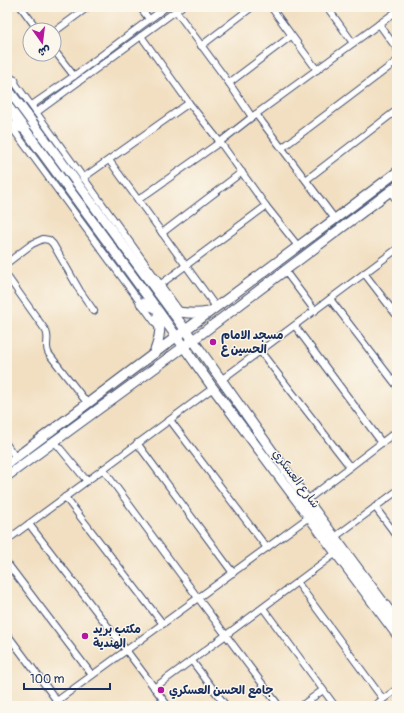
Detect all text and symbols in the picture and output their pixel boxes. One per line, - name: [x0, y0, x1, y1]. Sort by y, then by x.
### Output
- north arrow: [22, 22, 62, 62]
- text: ش: [37, 43, 52, 59]
- place label: مسجد الامام الحسين ع: [221, 328, 284, 357]
- marker: مسجد الامام الحسين ع: [208, 337, 218, 347]
- street label: شارع العسكري: [268, 447, 323, 512]
- place label: مكتب بريد الهندية: [93, 622, 141, 651]
- marker: مكتب بريد الهندية: [80, 631, 90, 641]
- scale bar: [24, 665, 110, 691]
- text: 100 m: [30, 672, 65, 687]
- place label: جامع الحسن العسكري: [169, 683, 273, 699]
- marker: جامع الحسن العسكري: [156, 685, 166, 695]

